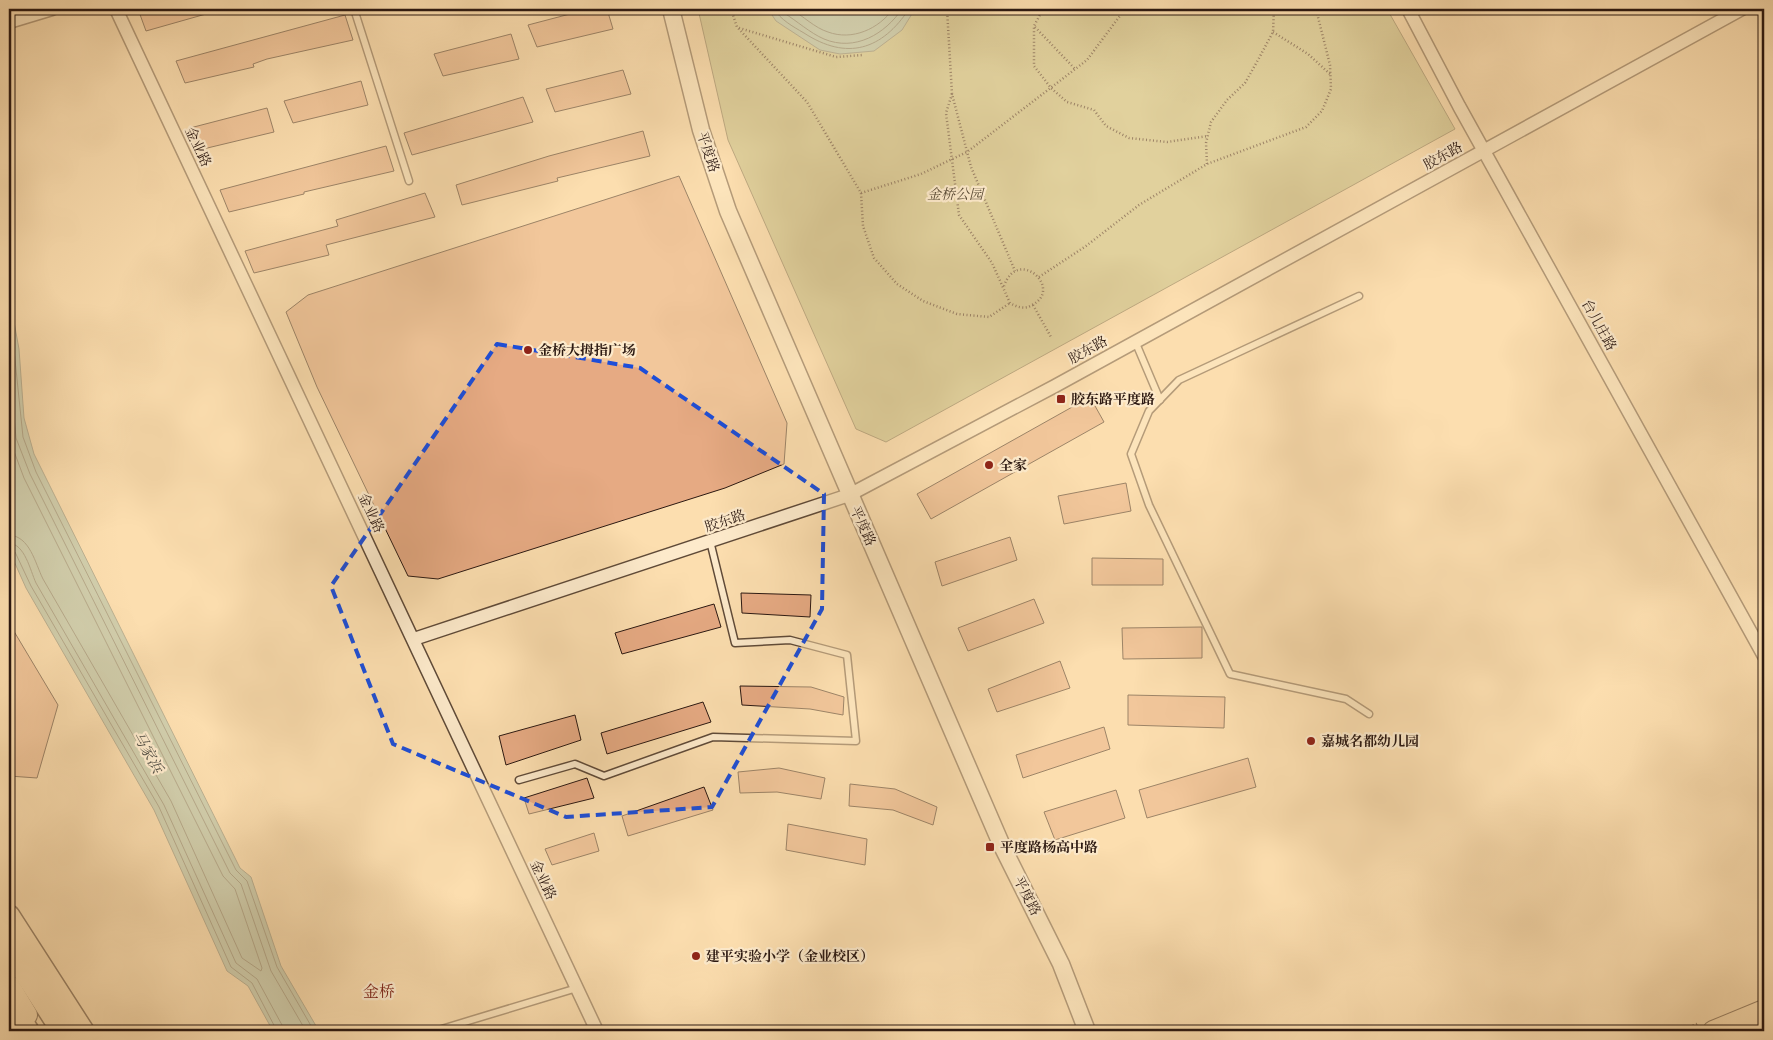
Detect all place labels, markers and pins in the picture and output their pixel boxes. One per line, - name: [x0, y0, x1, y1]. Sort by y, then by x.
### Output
- place label: 金桥大拇指广场: [538, 341, 636, 360]
- marker: 金桥大拇指广场: [522, 344, 534, 356]
- place label: 胶东路平度路: [1071, 390, 1155, 409]
- marker: 胶东路平度路: [1055, 393, 1067, 405]
- place label: 全家: [999, 456, 1027, 475]
- marker: 全家: [983, 459, 995, 471]
- place label: 嘉城名都幼儿园: [1321, 732, 1419, 751]
- marker: 嘉城名都幼儿园: [1305, 735, 1317, 747]
- place label: 平度路杨高中路: [1000, 838, 1098, 857]
- marker: 平度路杨高中路: [984, 841, 996, 853]
- place label: 建平实验小学（金业校区）: [706, 947, 874, 966]
- marker: 建平实验小学（金业校区）: [690, 950, 702, 962]

